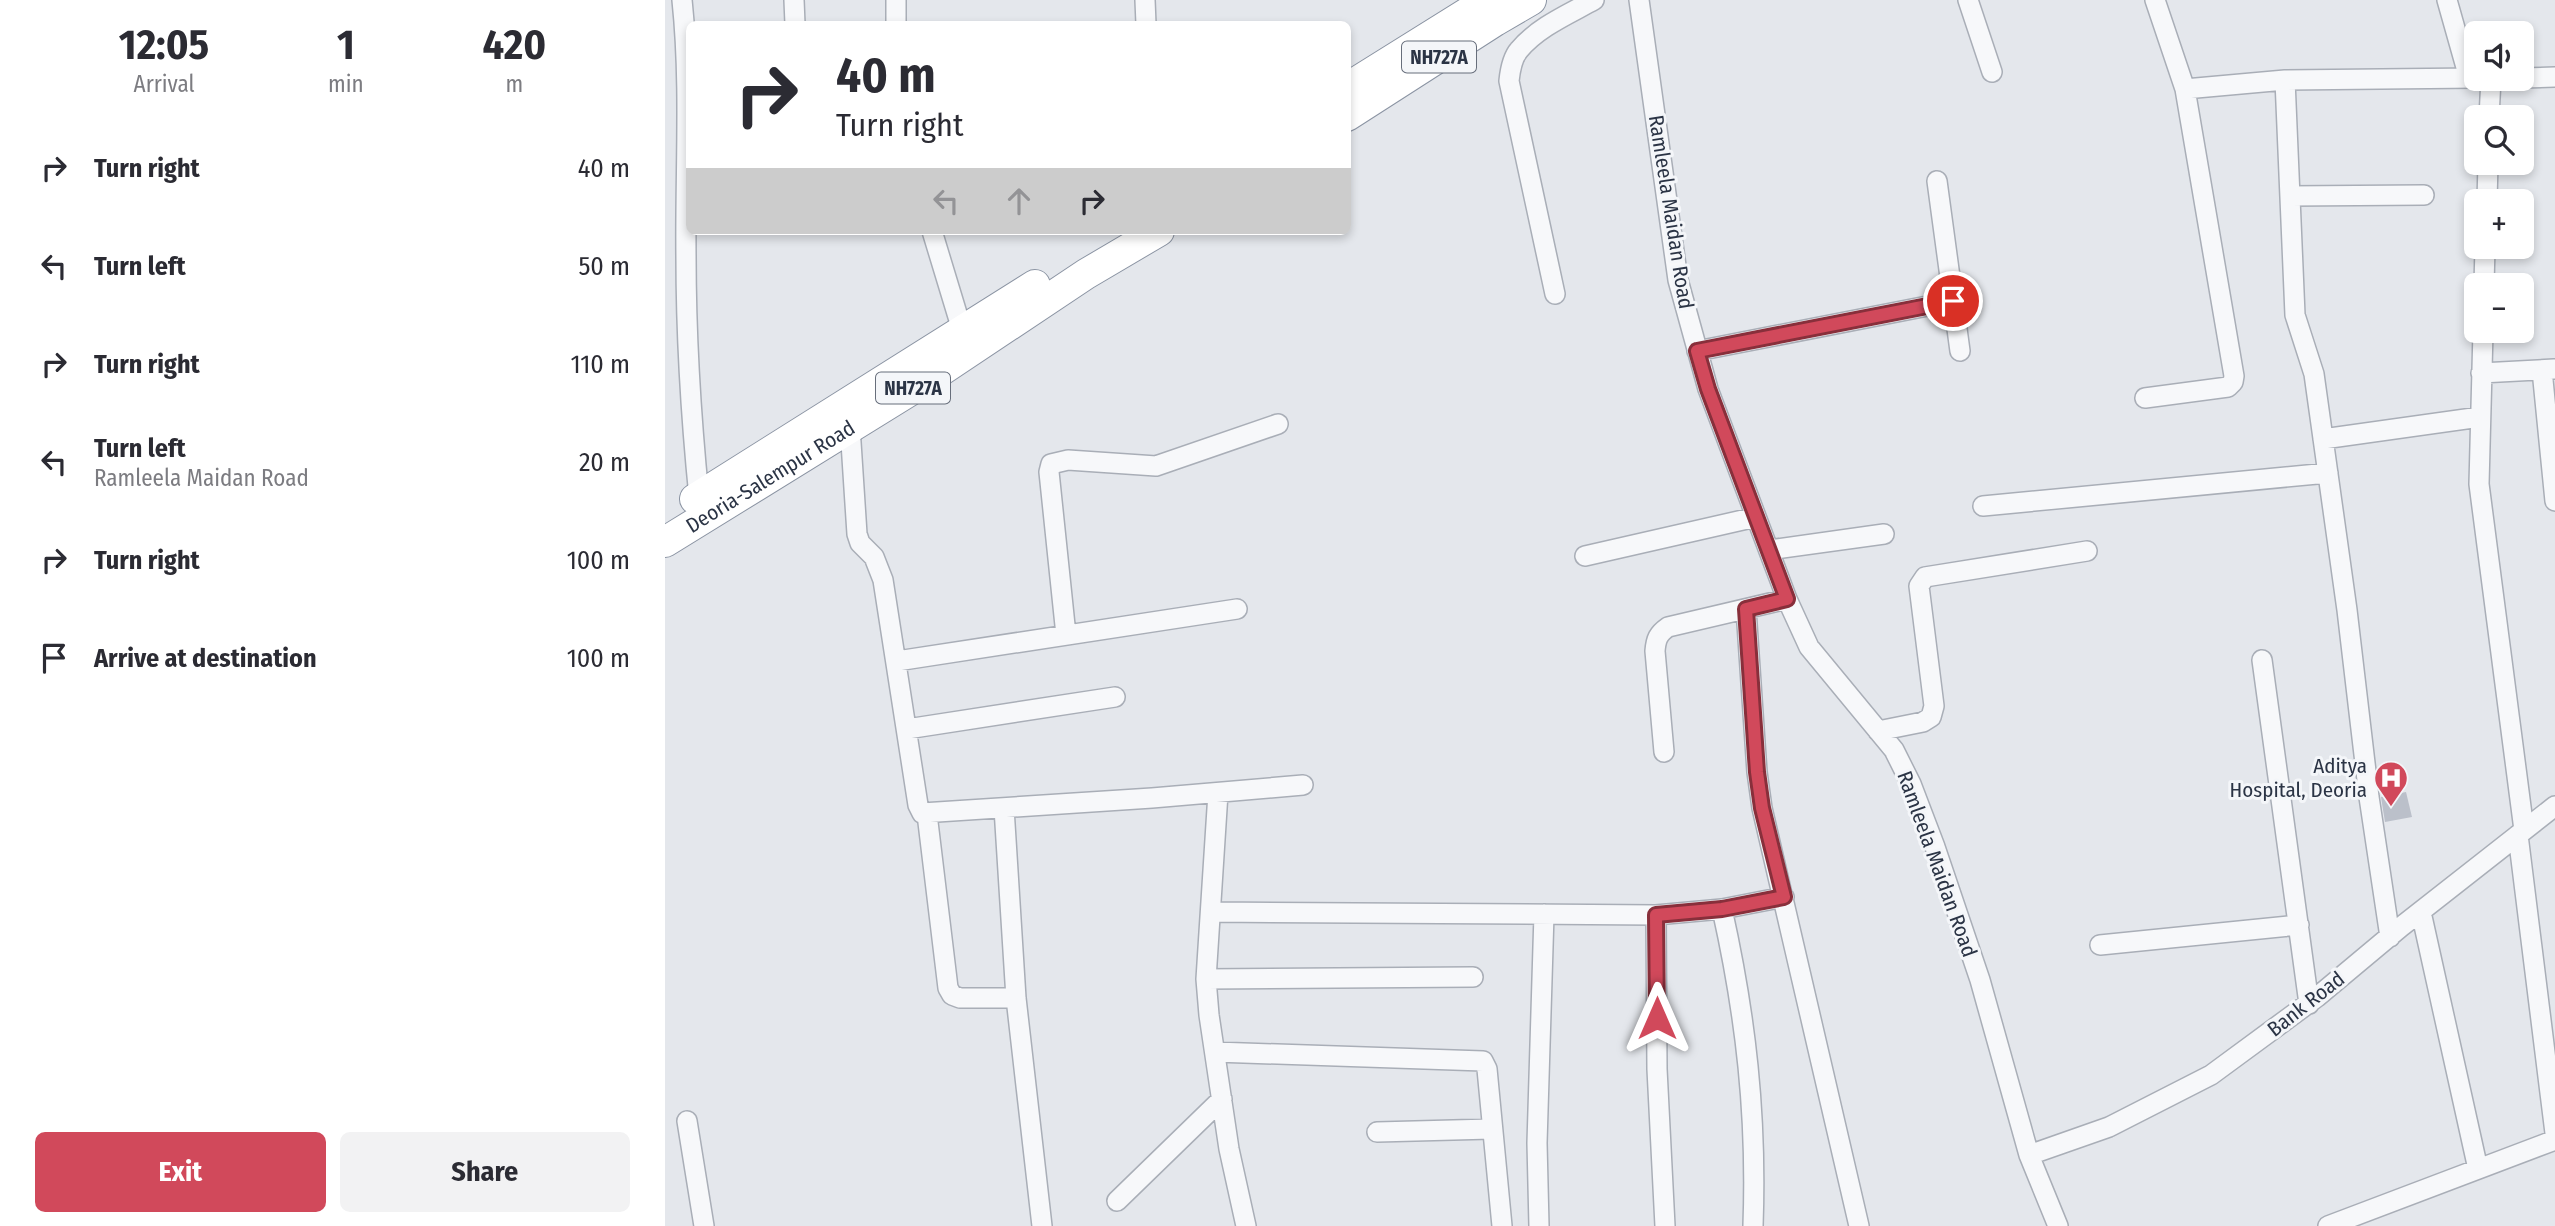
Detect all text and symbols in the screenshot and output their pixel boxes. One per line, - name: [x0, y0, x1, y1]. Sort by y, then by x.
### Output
- text: 12:05: [119, 20, 209, 70]
- text: 1: [337, 20, 355, 70]
- text: 420: [483, 20, 546, 70]
- map controls: [2464, 21, 2534, 343]
- button: sound: [2464, 21, 2534, 91]
- road number: NH727A: [1402, 41, 1476, 72]
- text: 40 m: [836, 46, 936, 105]
- icon: right: [721, 49, 812, 140]
- text: Arrival: [134, 70, 195, 98]
- text: min: [328, 70, 364, 98]
- text: m: [505, 70, 523, 98]
- button: search: [2464, 105, 2534, 175]
- text: Turn right: [836, 106, 963, 144]
- street label: Ramleela Maidan Road: [1643, 113, 1699, 311]
- icon: right: [35, 149, 73, 187]
- text: Turn right: [94, 153, 200, 184]
- text: 40 m: [578, 153, 630, 184]
- icon: left: [927, 182, 965, 220]
- icon: ahead: [1000, 182, 1038, 220]
- icon: right: [1073, 182, 1111, 220]
- button: +: [2464, 189, 2534, 259]
- icon: left: [35, 247, 73, 285]
- text: Turn left: [94, 251, 186, 282]
- text: 50 m: [578, 251, 630, 282]
- pin: [1923, 271, 1983, 331]
- button: −: [2464, 273, 2534, 343]
- icon: arrive: [1934, 282, 1972, 320]
- icon: right: [35, 345, 73, 383]
- text: Turn right: [94, 349, 200, 380]
- text: 110 m: [570, 349, 630, 380]
- road number: NH727A: [876, 372, 950, 404]
- street label: Deoria-Salempur Road: [681, 415, 860, 539]
- text: Turn left: [94, 433, 186, 464]
- icon: left: [35, 443, 73, 481]
- text: 20 m: [579, 447, 630, 478]
- text: Ramleela Maidan Road: [94, 464, 309, 492]
- icon: right: [35, 541, 73, 579]
- text: Turn right: [94, 545, 200, 576]
- text: 100 m: [567, 545, 630, 576]
- icon: arrive: [35, 639, 73, 677]
- text: Arrive at destination: [94, 643, 317, 674]
- text: 100 m: [567, 643, 630, 674]
- place label: Aditya Hospital, Deoria: [2230, 753, 2367, 803]
- hospital icon: Aditya Hospital, Deoria: [2372, 759, 2410, 808]
- street label: Ramleela Maidan Road: [1891, 767, 1983, 961]
- street label: Bank Road: [2262, 966, 2350, 1042]
- position arrow: [1620, 981, 1694, 1055]
- button: Exit: [35, 1132, 326, 1212]
- button: Share: [340, 1132, 630, 1212]

